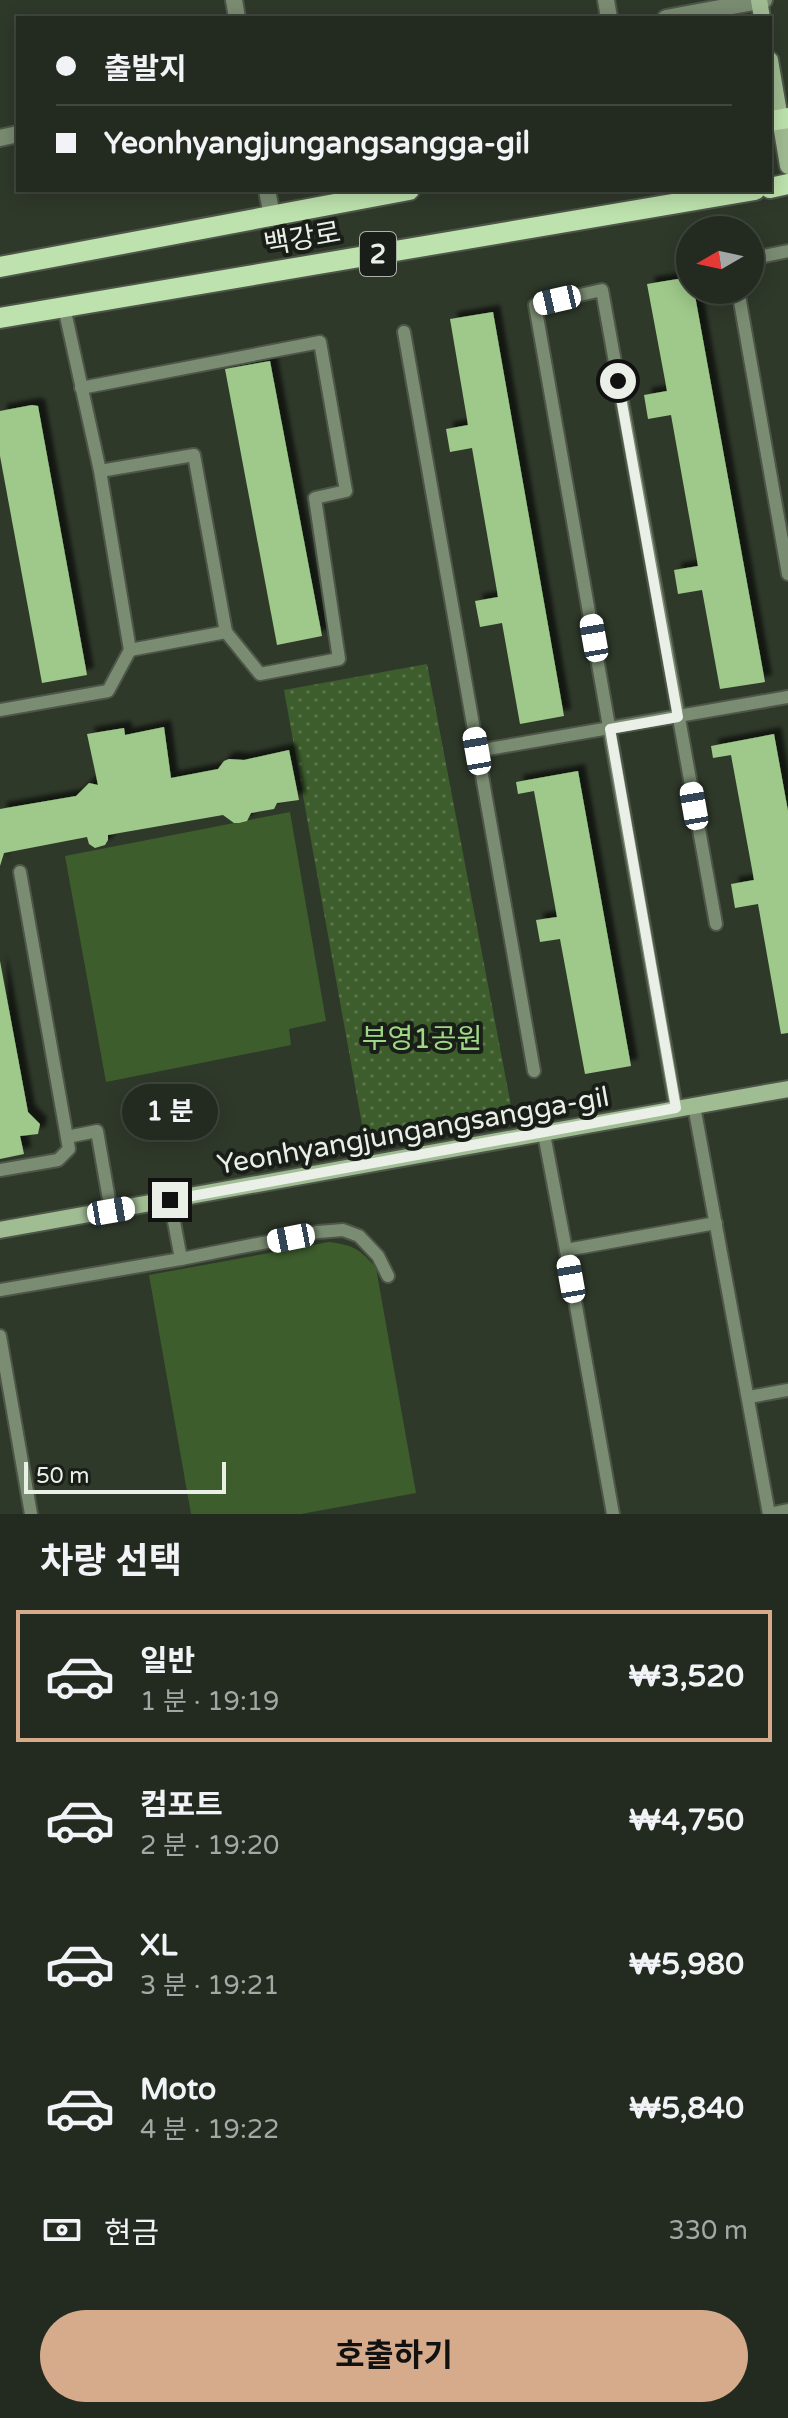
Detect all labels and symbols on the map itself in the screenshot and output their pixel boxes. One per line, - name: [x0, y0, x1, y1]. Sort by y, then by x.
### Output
- street label: 백강로: [261, 216, 343, 262]
- north arrow: [676, 216, 764, 304]
- road number: 2: [360, 232, 396, 276]
- car: [531, 283, 583, 317]
- route start: [600, 363, 636, 399]
- car: [578, 612, 610, 664]
- car: [461, 725, 493, 777]
- car: [678, 780, 710, 832]
- park label: 부영1공원: [362, 1022, 482, 1056]
- street label: Yeonhyangjungangsangga-gil: [214, 1080, 612, 1182]
- callout: 1 분: [122, 1084, 218, 1140]
- route end: [152, 1182, 188, 1218]
- car: [85, 1195, 137, 1227]
- car: [265, 1222, 317, 1254]
- car: [555, 1253, 587, 1305]
- scale bar: [24, 1458, 226, 1494]

